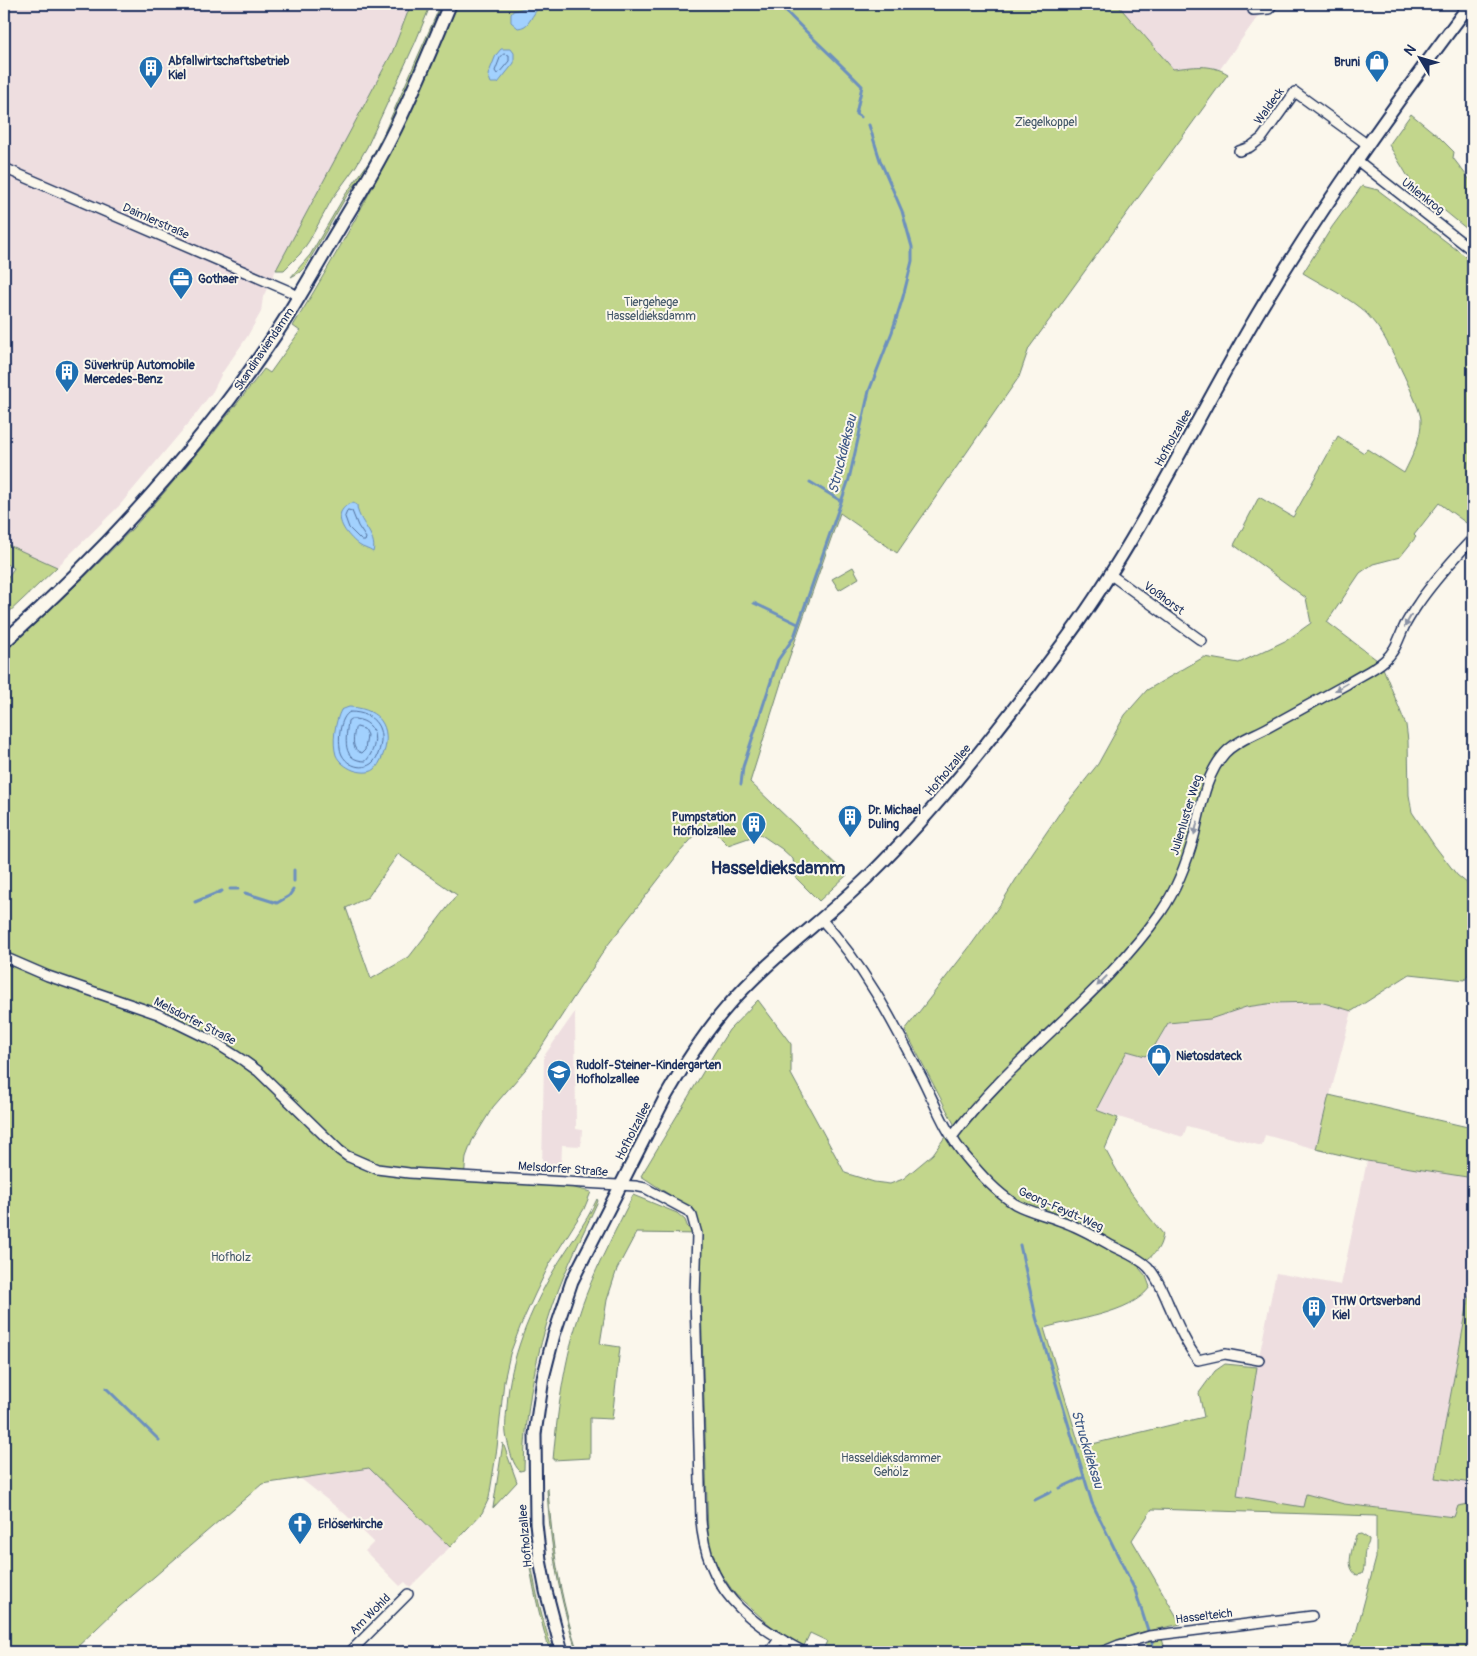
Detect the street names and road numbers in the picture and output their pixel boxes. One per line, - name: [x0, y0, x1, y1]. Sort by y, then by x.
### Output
- street label: Waldeck: [1251, 85, 1288, 128]
- street label: Uhlenkrog: [1398, 175, 1447, 218]
- street label: Daimlerstraße: [120, 200, 191, 243]
- street label: Skandinaviendamm: [231, 305, 298, 394]
- street label: Hofholzallee: [1152, 407, 1195, 470]
- street label: Voßhorst: [1140, 579, 1187, 618]
- street label: Hofholzallee: [922, 741, 974, 799]
- street label: Julienluster Weg: [1167, 773, 1206, 857]
- street label: Melsdorfer Straße: [151, 994, 238, 1049]
- street label: Hofholzallee: [612, 1100, 655, 1163]
- street label: Melsdorfer Straße: [517, 1159, 609, 1180]
- street label: Georg-Feydt-Weg: [1016, 1184, 1106, 1235]
- street label: Hofholzallee: [515, 1504, 536, 1568]
- street label: Am Wohld: [347, 1591, 394, 1638]
- street label: Hasselteich: [1175, 1606, 1234, 1627]

